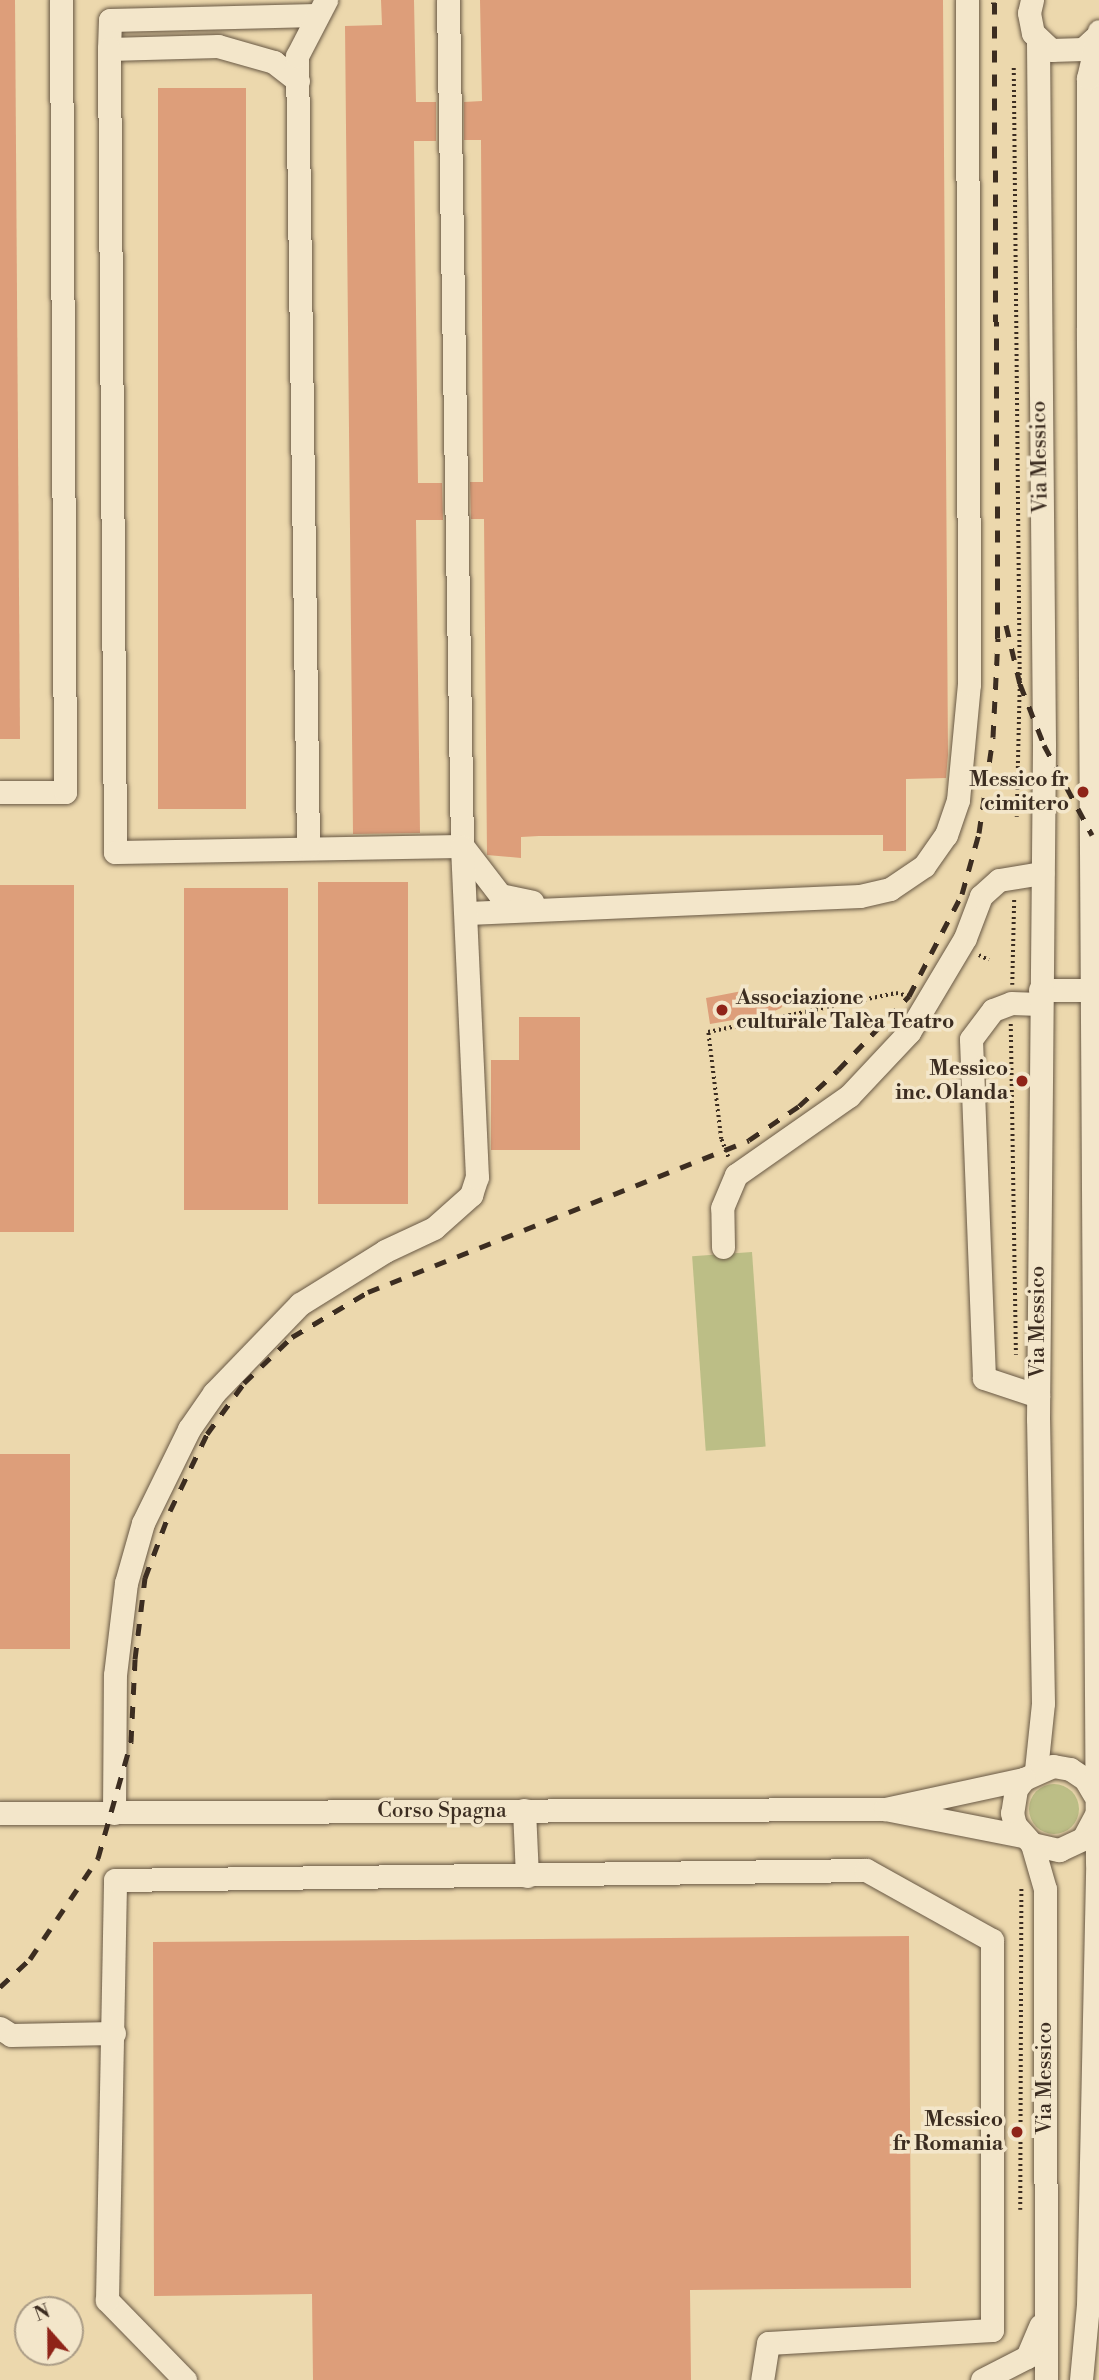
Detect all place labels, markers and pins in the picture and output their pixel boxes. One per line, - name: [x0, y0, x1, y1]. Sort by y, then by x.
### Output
- place label: Messico fr cimitero: [969, 767, 1069, 817]
- marker: Messico fr cimitero: [1075, 784, 1091, 800]
- place label: Associazione culturale Talèa Teatro: [736, 985, 954, 1035]
- marker: Associazione culturale Talèa Teatro: [714, 1002, 730, 1018]
- place label: Messico inc. Olanda: [895, 1056, 1008, 1106]
- marker: Messico inc. Olanda: [1014, 1073, 1030, 1089]
- place label: Messico fr Romania: [893, 2107, 1003, 2157]
- marker: Messico fr Romania: [1009, 2124, 1025, 2140]

